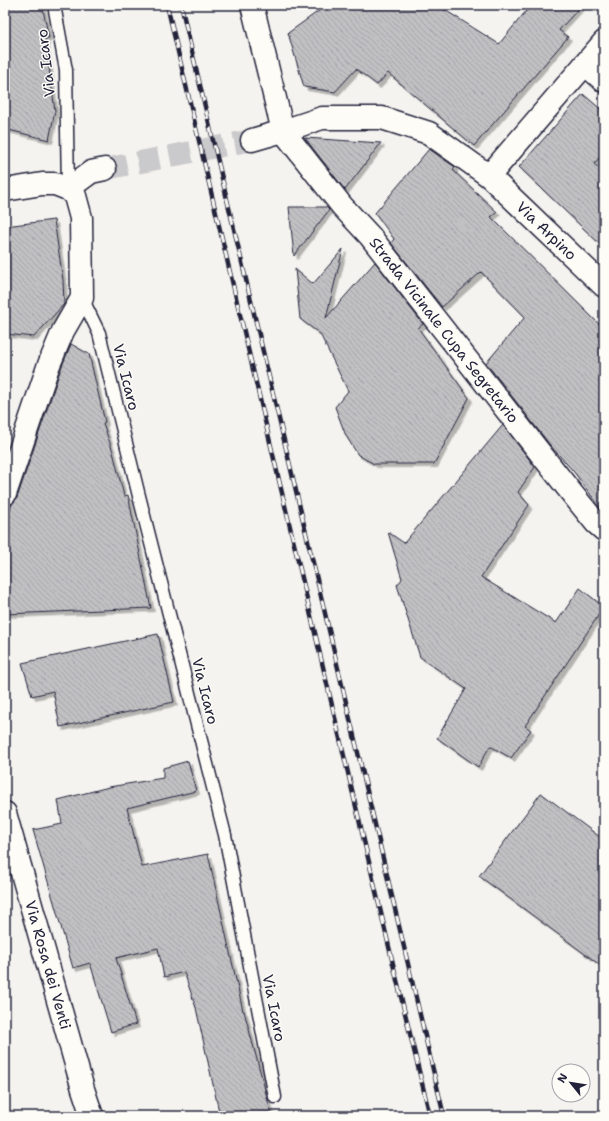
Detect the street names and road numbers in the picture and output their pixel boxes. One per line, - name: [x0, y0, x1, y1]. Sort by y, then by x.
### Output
- street label: Via Icaro: [32, 28, 60, 98]
- street label: Via Arpino: [512, 197, 581, 265]
- street label: Strada Vicinale Cupa Segretario: [365, 233, 523, 427]
- street label: Via Icaro: [108, 342, 144, 412]
- street label: Via Icaro: [187, 656, 223, 726]
- street label: Via Rosa dei Venti: [20, 898, 76, 1032]
- street label: Via Icaro: [258, 973, 290, 1043]

